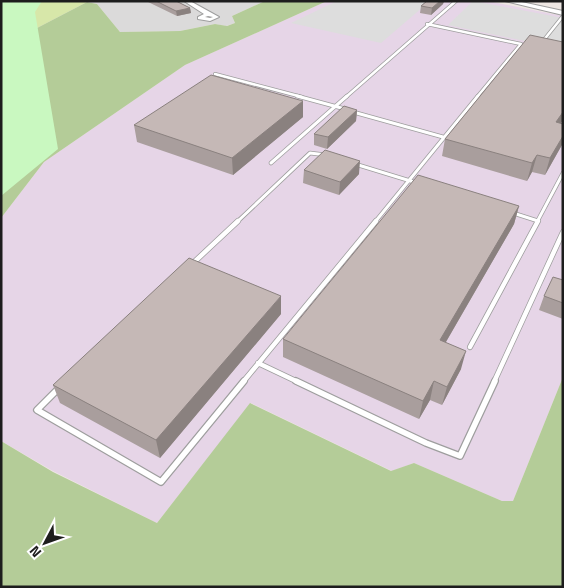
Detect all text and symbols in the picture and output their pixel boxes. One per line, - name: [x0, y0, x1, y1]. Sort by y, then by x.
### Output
- north arrow: [20, 518, 70, 568]
- text: N: [24, 541, 46, 562]

